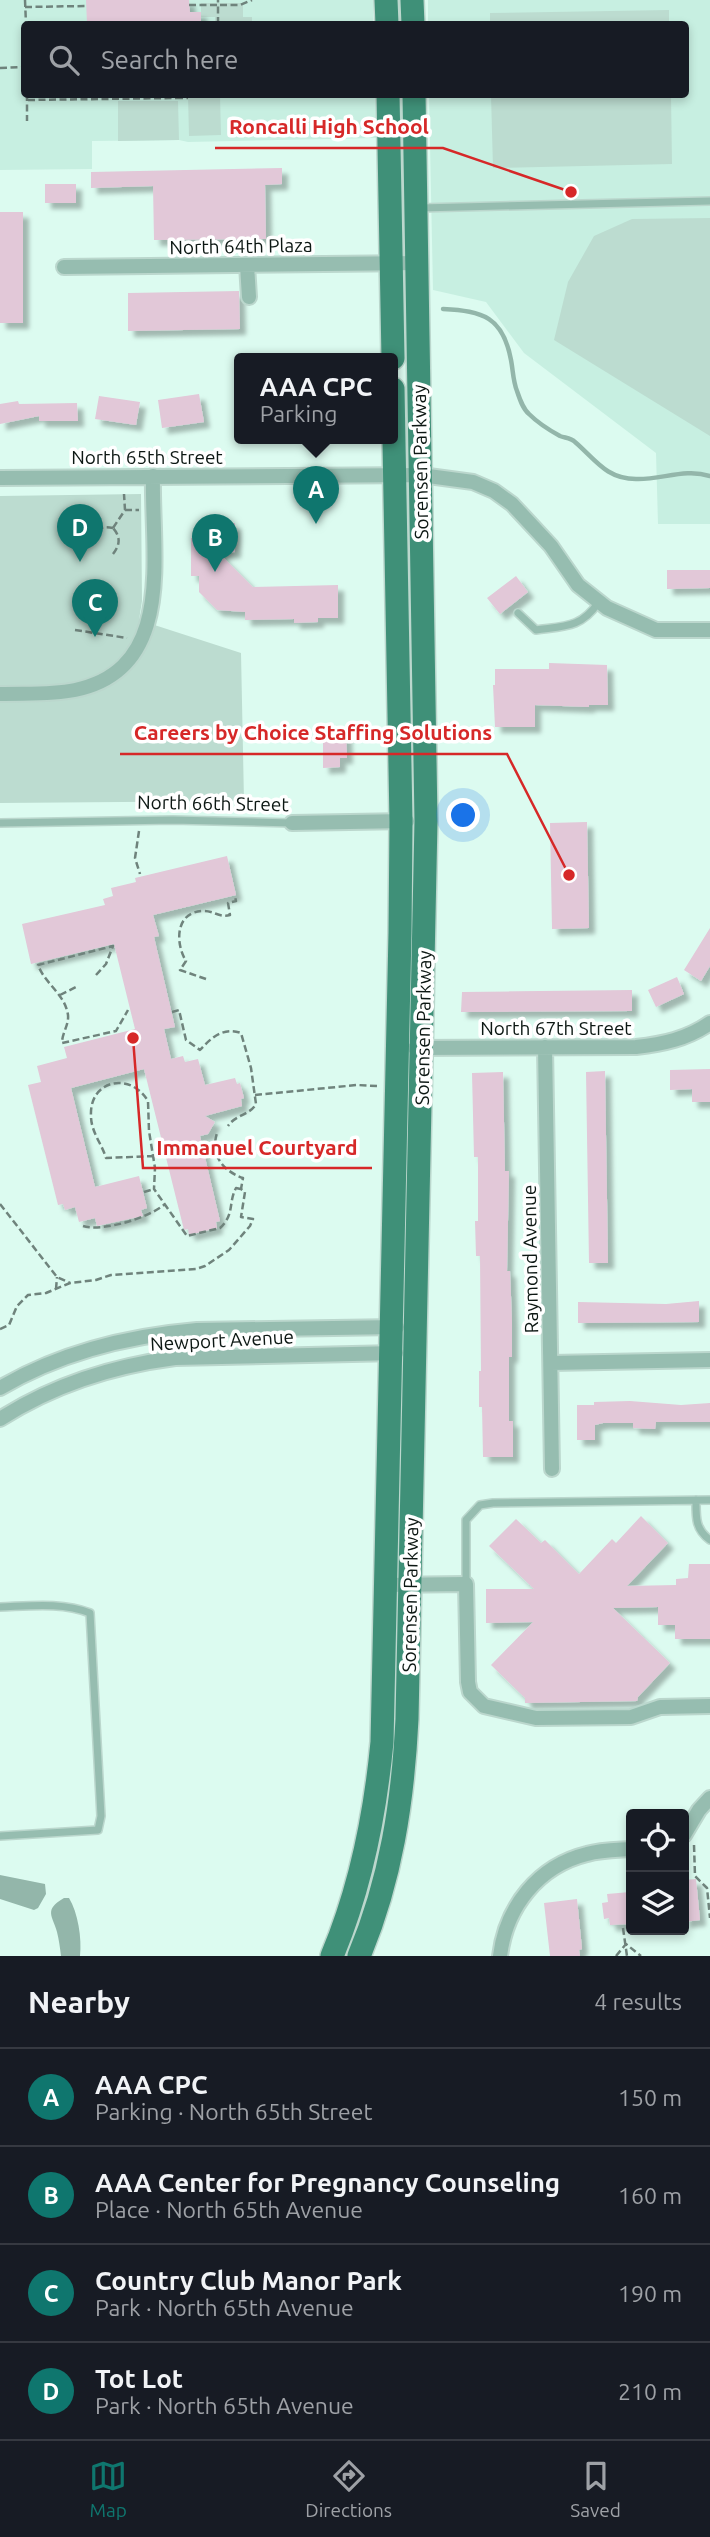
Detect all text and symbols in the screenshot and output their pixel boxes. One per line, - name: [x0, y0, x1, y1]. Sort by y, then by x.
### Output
- search box: [21, 21, 689, 98]
- icon: search: [45, 41, 83, 79]
- text: Search here: [101, 45, 238, 74]
- callout: Roncalli High School: [215, 106, 443, 148]
- text: Roncalli High School: [229, 114, 429, 138]
- street label: North 64th Plaza: [169, 234, 313, 258]
- popup: [234, 353, 398, 444]
- text: AAA CPC: [260, 372, 372, 401]
- street label: Sorensen Parkway: [408, 384, 432, 540]
- text: Parking: [260, 401, 337, 426]
- street label: North 65th Street: [71, 446, 223, 468]
- pin: A: [293, 466, 339, 524]
- pin: D: [57, 504, 103, 562]
- pin: B: [192, 514, 238, 572]
- pin: C: [72, 579, 118, 637]
- callout: Careers by Choice Staffing Solutions: [120, 712, 507, 754]
- text: Careers by Choice Staffing Solutions: [134, 720, 492, 744]
- street label: North 66th Street: [137, 791, 290, 815]
- your location: [446, 798, 480, 832]
- street label: Sorensen Parkway: [411, 950, 435, 1106]
- street label: North 67th Street: [480, 1017, 632, 1039]
- callout: Immanuel Courtyard: [143, 1126, 372, 1168]
- text: Immanuel Courtyard: [156, 1135, 358, 1159]
- street label: Raymond Avenue: [518, 1185, 542, 1333]
- street label: Newport Avenue: [149, 1325, 295, 1355]
- street label: Sorensen Parkway: [398, 1517, 422, 1673]
- map controls: [626, 1809, 689, 1935]
- button: locate: [626, 1809, 689, 1872]
- button: layers: [626, 1872, 689, 1935]
- text: Nearby: [28, 1985, 130, 2019]
- text: 4 results: [594, 1989, 682, 2014]
- text: AAA CPC: [95, 2070, 208, 2099]
- text: A: [43, 2085, 59, 2110]
- text: 150 m: [618, 2085, 682, 2110]
- text: Parking · North 65th Street: [95, 2099, 372, 2124]
- text: AAA Center for Pregnancy Counseling: [95, 2168, 560, 2197]
- text: B: [43, 2183, 59, 2208]
- text: 160 m: [618, 2183, 682, 2208]
- text: Place · North 65th Avenue: [95, 2197, 363, 2222]
- text: Country Club Manor Park: [95, 2266, 402, 2295]
- text: C: [44, 2281, 58, 2306]
- text: 190 m: [618, 2281, 682, 2306]
- text: Park · North 65th Avenue: [95, 2295, 354, 2320]
- text: Tot Lot: [95, 2364, 183, 2393]
- text: D: [43, 2379, 59, 2404]
- text: 210 m: [618, 2379, 682, 2404]
- text: Park · North 65th Avenue: [95, 2393, 354, 2418]
- tab: Map: [89, 2457, 127, 2521]
- tab: Directions: [305, 2457, 392, 2521]
- tab: Saved: [570, 2457, 621, 2521]

